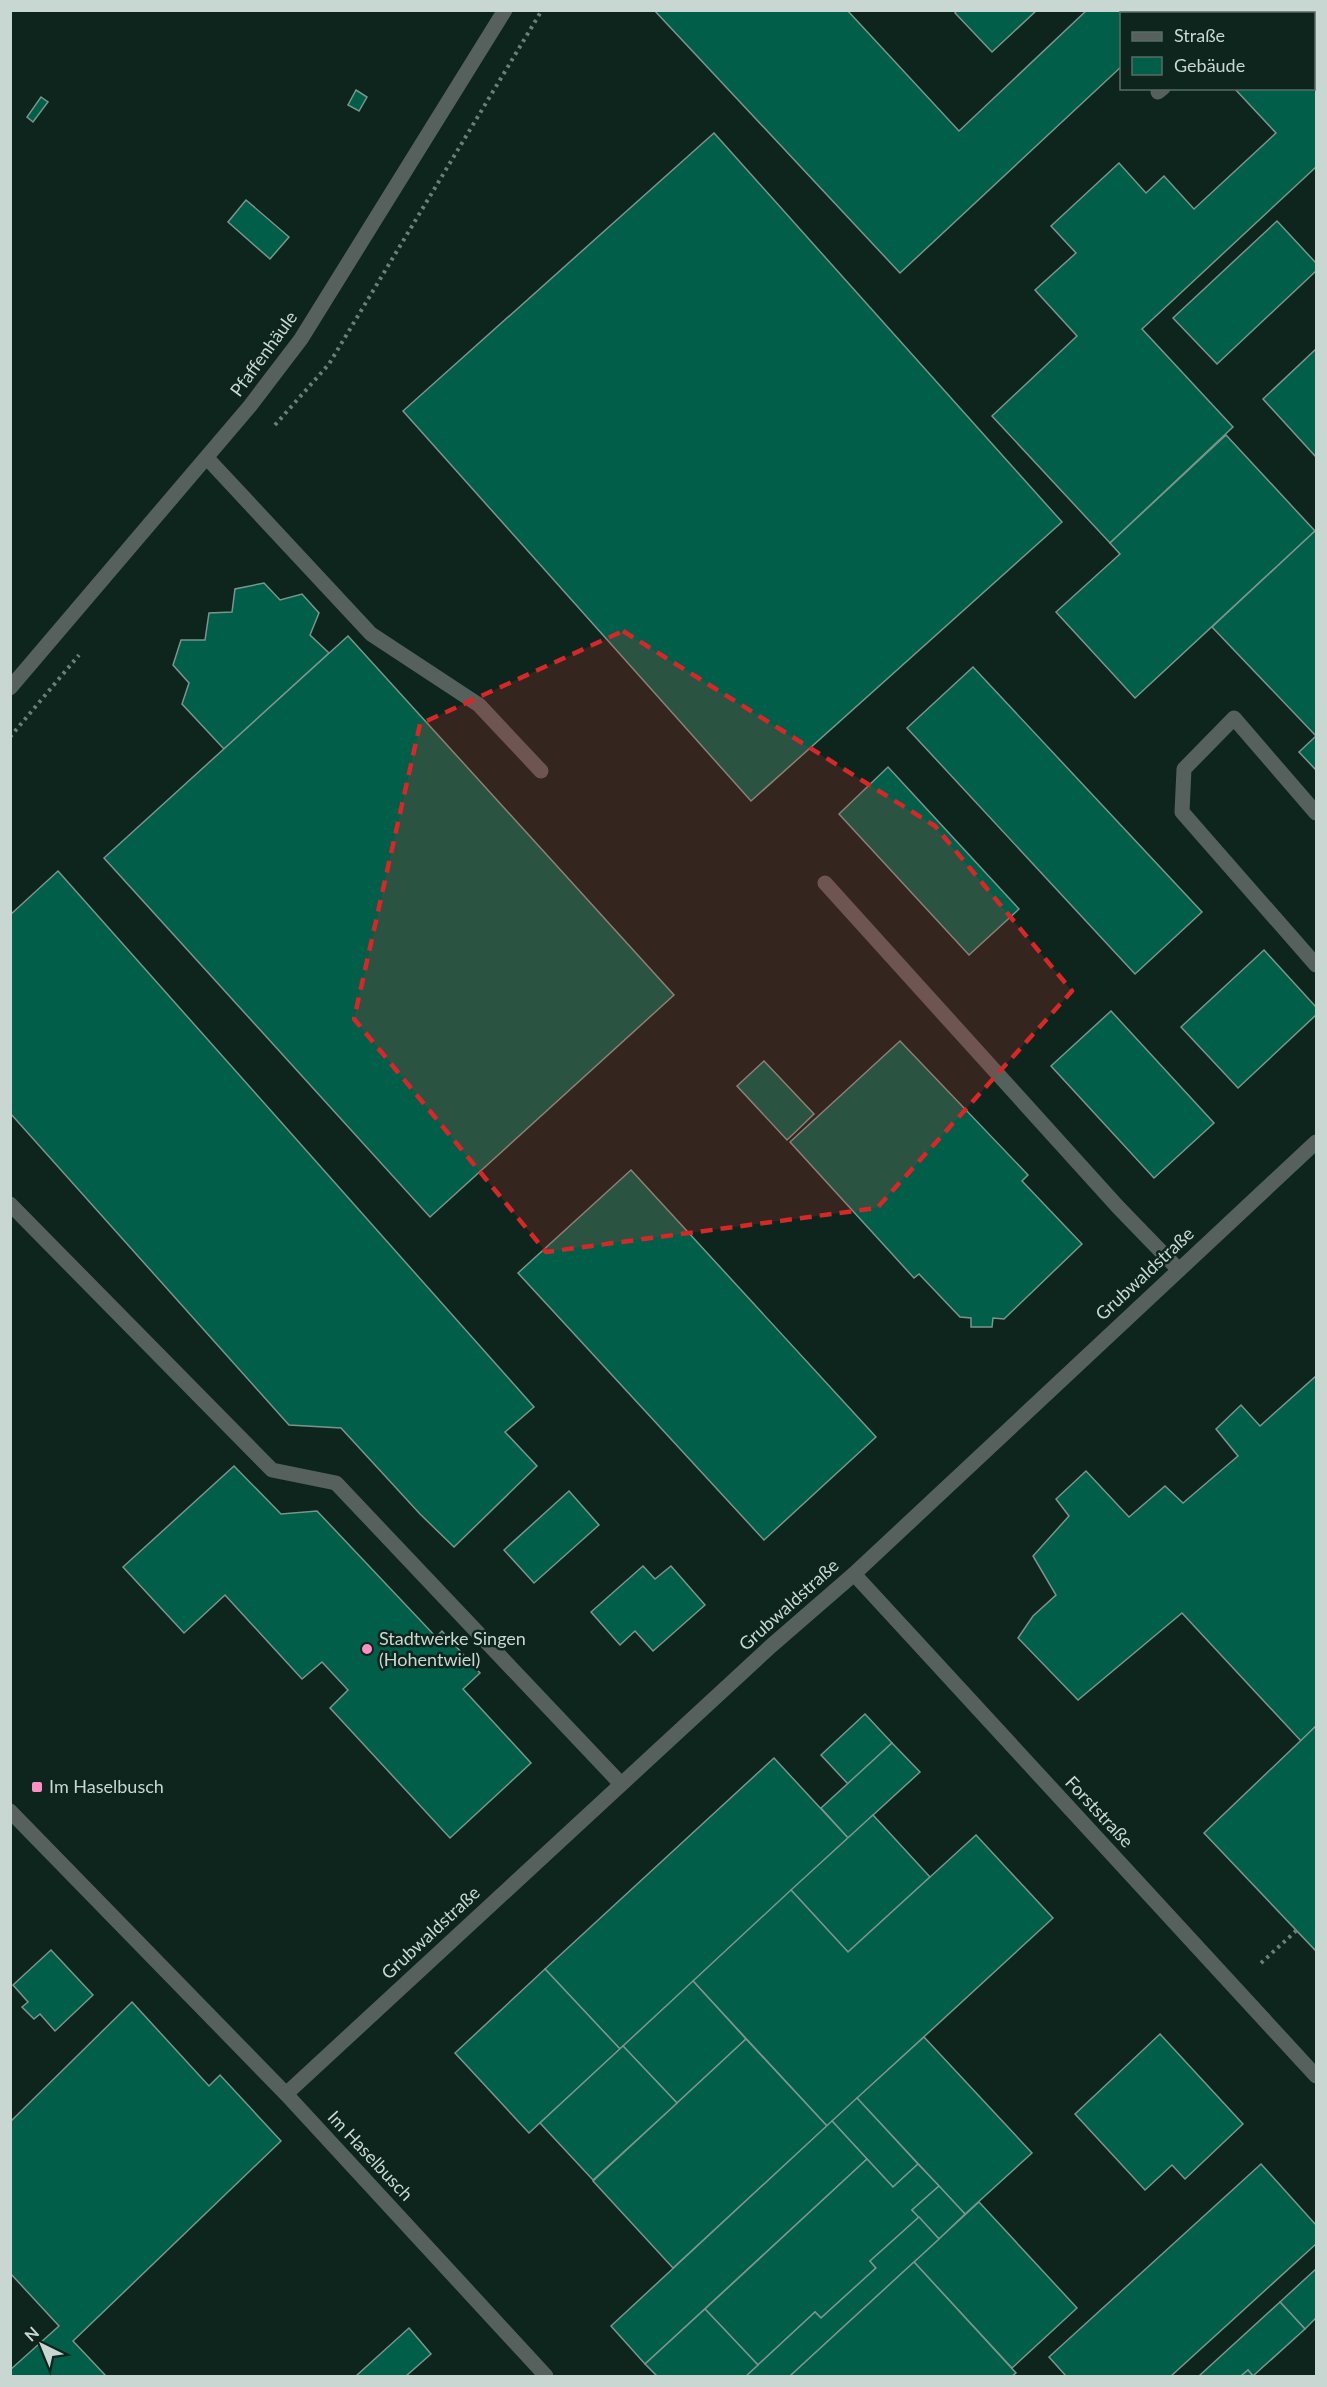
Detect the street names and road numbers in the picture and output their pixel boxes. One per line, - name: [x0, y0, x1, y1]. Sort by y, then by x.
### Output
- street label: Pfaffenhäule: [225, 307, 301, 400]
- street label: Grubwaldstraße: [1091, 1222, 1198, 1324]
- street label: Grubwaldstraße: [734, 1554, 843, 1655]
- street label: Forststraße: [1061, 1771, 1138, 1852]
- street label: Grubwaldstraße: [377, 1881, 484, 1983]
- street label: Im Haselbusch: [324, 2106, 418, 2205]

